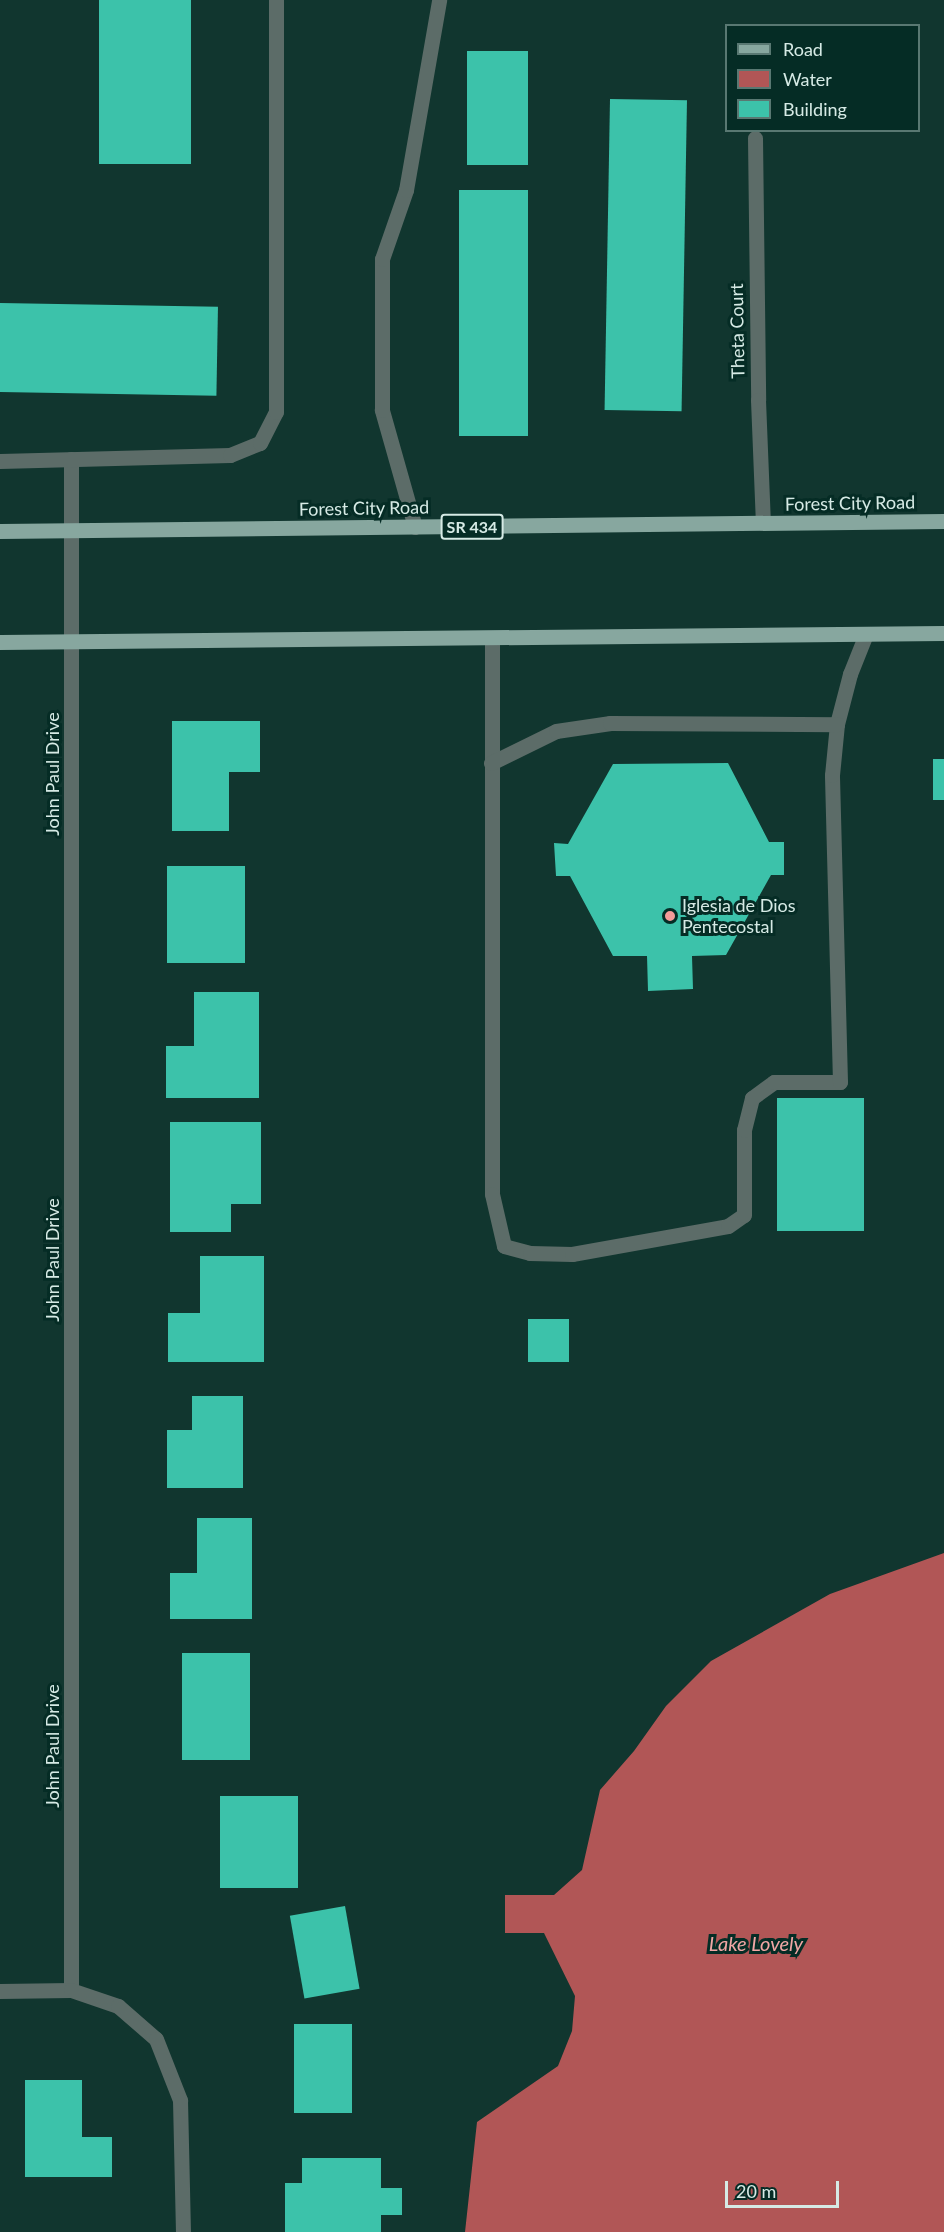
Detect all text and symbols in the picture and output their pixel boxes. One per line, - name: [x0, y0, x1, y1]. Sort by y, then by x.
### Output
- legend: [725, 24, 920, 132]
- text: Road: [783, 38, 823, 60]
- text: Water: [783, 68, 832, 90]
- text: Building: [783, 98, 847, 120]
- street label: Theta Court: [725, 283, 749, 379]
- street label: Forest City Road: [784, 491, 916, 515]
- street label: Forest City Road: [298, 496, 430, 520]
- road number: SR 434: [440, 514, 504, 540]
- street label: John Paul Drive: [41, 712, 63, 836]
- place label: Iglesia de Dios Pentecostal: [682, 895, 796, 938]
- marker: Iglesia de Dios Pentecostal: [663, 909, 677, 923]
- street label: John Paul Drive: [41, 1198, 63, 1322]
- street label: John Paul Drive: [41, 1684, 63, 1808]
- water label: Lake Lovely: [709, 1931, 803, 1955]
- scale bar: [728, 2169, 842, 2207]
- text: 20 m: [736, 2180, 776, 2202]

